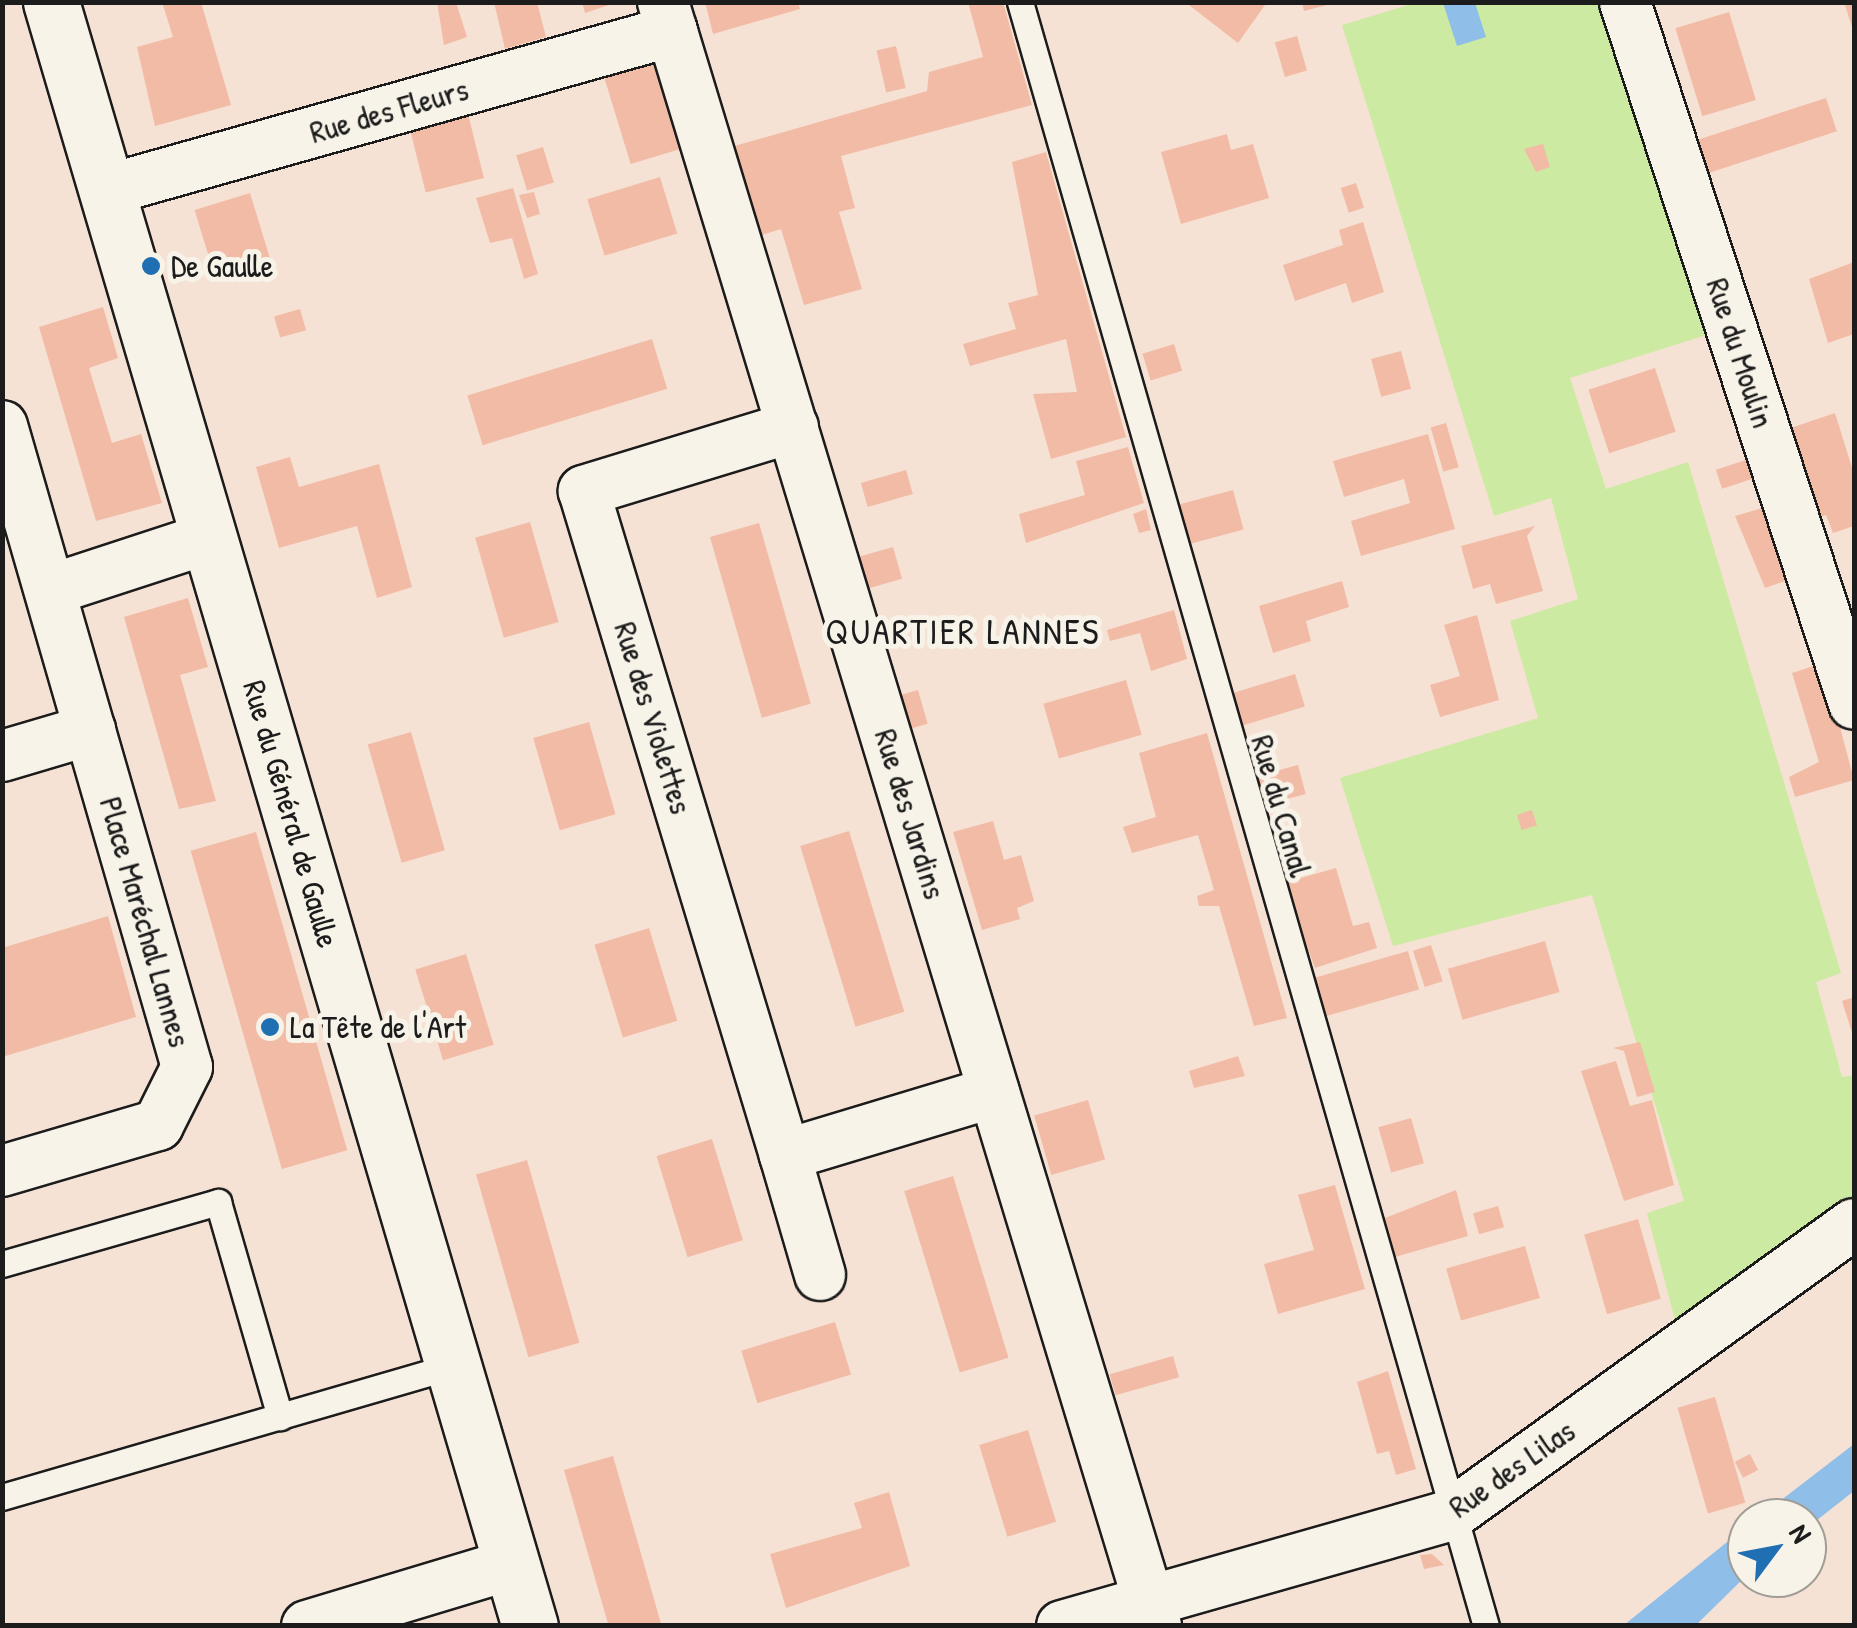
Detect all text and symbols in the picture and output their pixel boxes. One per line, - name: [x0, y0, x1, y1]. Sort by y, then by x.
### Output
- street label: Rue des Fleurs: [305, 70, 473, 152]
- place label: De Gaulle: [171, 247, 274, 285]
- marker: De Gaulle: [140, 255, 162, 277]
- street label: Rue du Moulin: [1698, 273, 1782, 433]
- district label: QUARTIER LANNES: [825, 611, 1101, 653]
- street label: Rue des Violettes: [606, 617, 700, 819]
- street label: Rue du Général de Gaulle: [235, 676, 347, 952]
- street label: Rue des Jardins: [866, 724, 954, 904]
- street label: Rue du Canal: [1242, 731, 1320, 881]
- street label: Place Maréchal Lannes: [91, 793, 199, 1051]
- place label: La Tête de l'Art: [290, 1008, 466, 1046]
- marker: La Tête de l'Art: [259, 1016, 281, 1038]
- street label: Rue des Lilas: [1442, 1412, 1582, 1526]
- north arrow: [1727, 1498, 1827, 1598]
- text: N: [1781, 1517, 1821, 1550]

